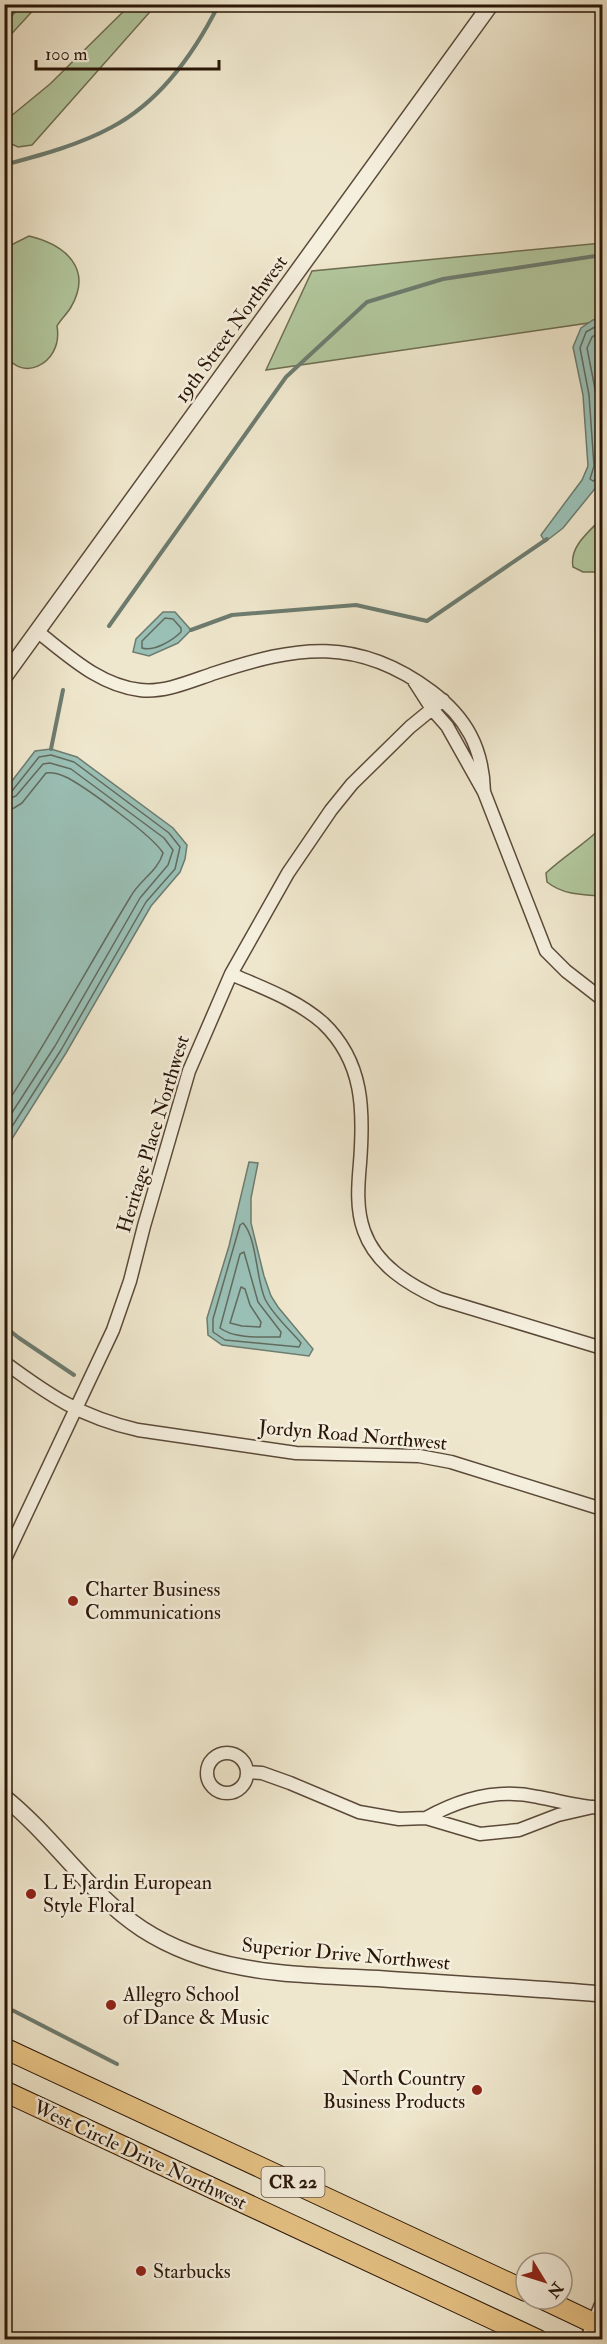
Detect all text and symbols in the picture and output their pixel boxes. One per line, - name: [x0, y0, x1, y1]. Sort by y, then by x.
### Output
- scale bar: [36, 33, 219, 71]
- text: 100 m: [45, 43, 88, 66]
- street label: 19th Street Northwest: [169, 250, 293, 408]
- street label: Heritage Place Northwest: [111, 1032, 195, 1236]
- street label: Jordyn Road Northwest: [257, 1414, 449, 1456]
- place label: Charter Business Communications: [85, 1577, 221, 1625]
- marker: Charter Business Communications: [66, 1594, 80, 1608]
- place label: L E Jardin European Style Floral: [43, 1870, 212, 1918]
- marker: L E Jardin European Style Floral: [24, 1887, 38, 1901]
- street label: Superior Drive Northwest: [241, 1932, 452, 1977]
- place label: Allegro School of Dance & Music: [122, 1982, 269, 2030]
- marker: Allegro School of Dance & Music: [104, 1998, 118, 2012]
- place label: North Country Business Products: [323, 2066, 466, 2114]
- marker: North Country Business Products: [470, 2083, 484, 2097]
- street label: West Circle Drive Northwest: [28, 2094, 251, 2216]
- road number: CR 22: [262, 2167, 324, 2197]
- north arrow: [514, 2251, 574, 2311]
- place label: Starbucks: [153, 2259, 231, 2284]
- marker: Starbucks: [134, 2264, 148, 2278]
- text: N: [542, 2277, 568, 2302]

